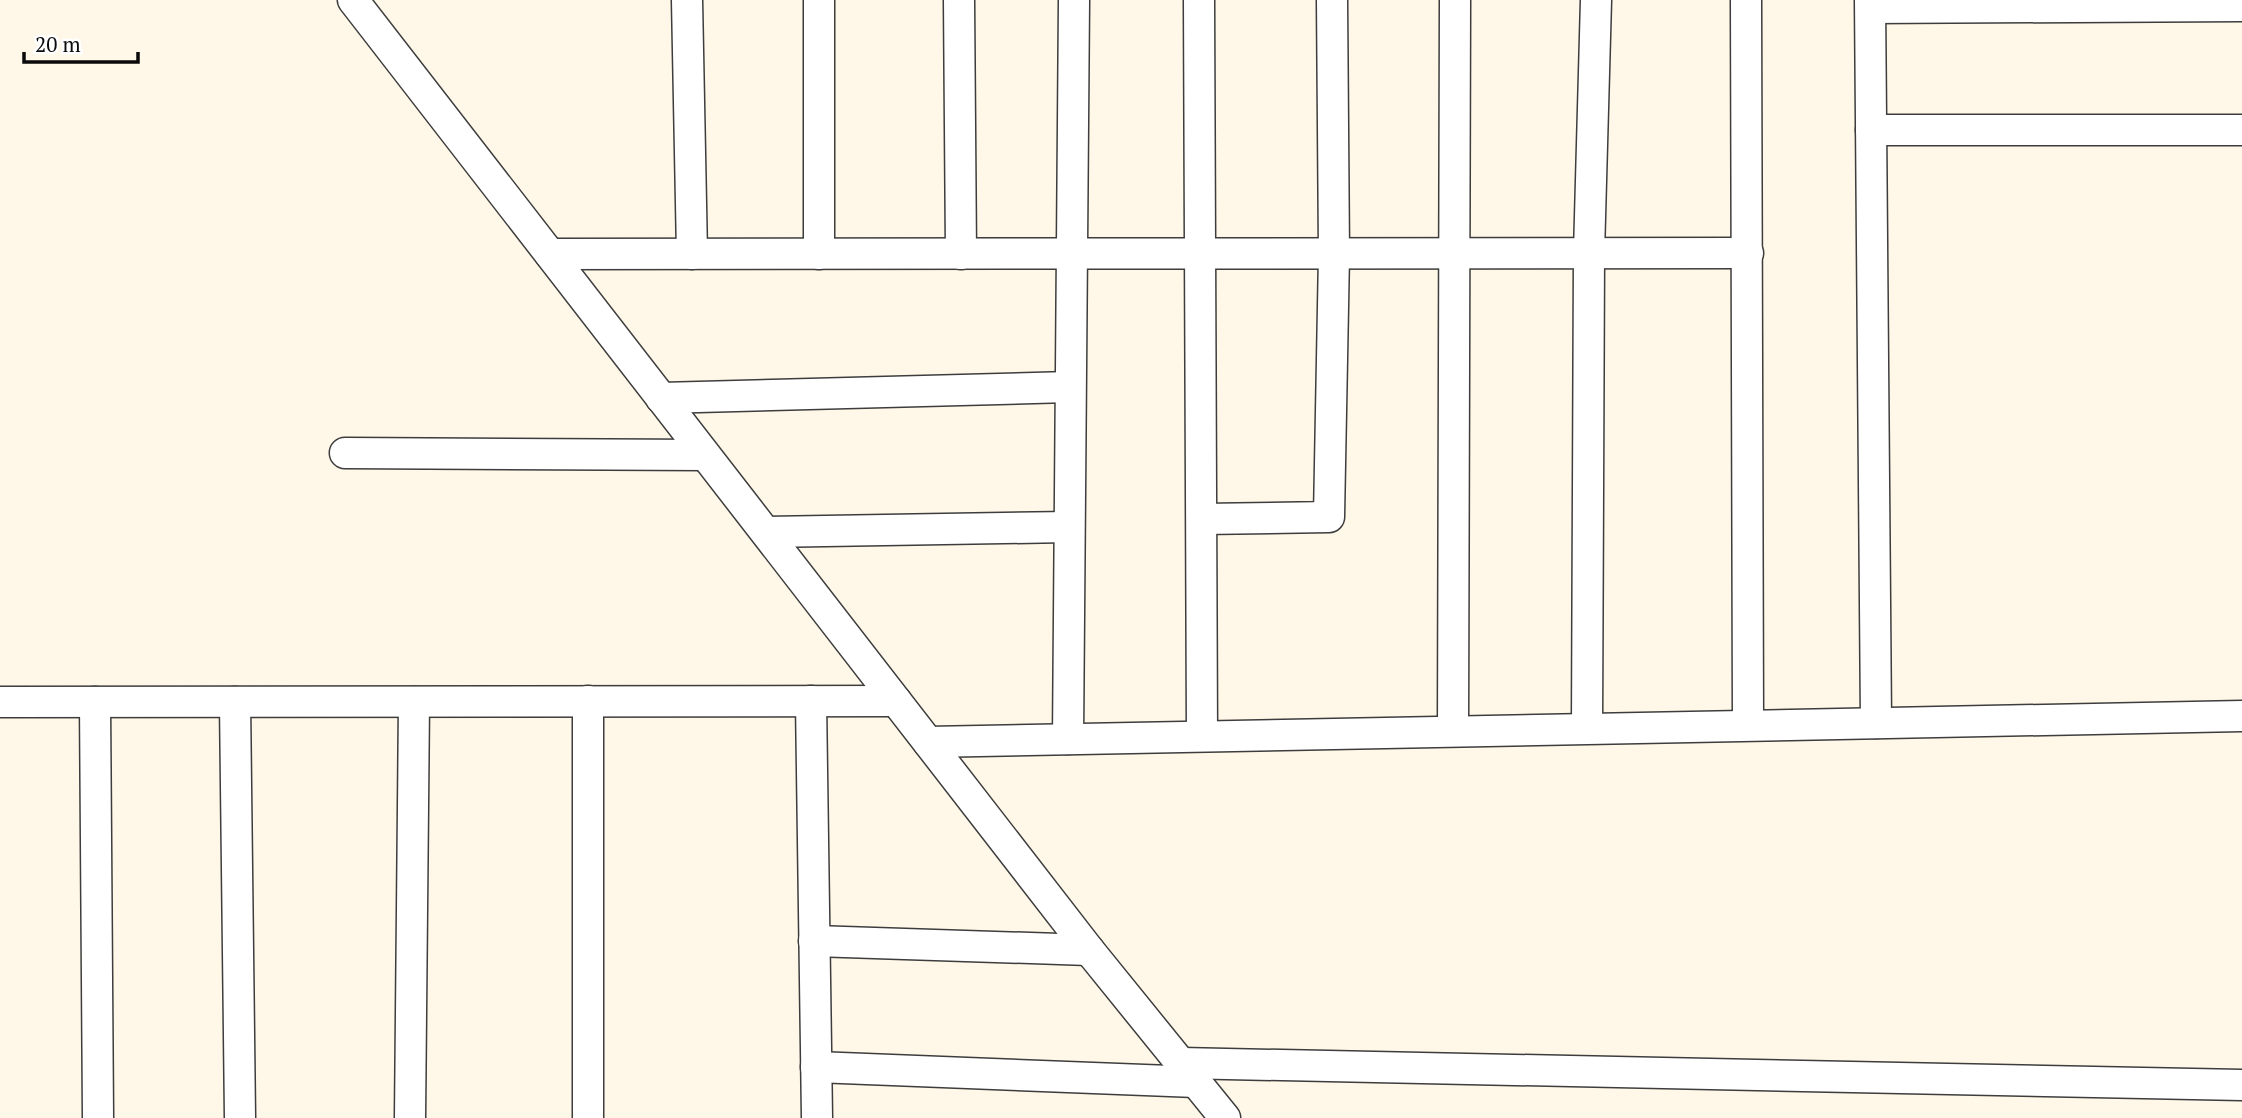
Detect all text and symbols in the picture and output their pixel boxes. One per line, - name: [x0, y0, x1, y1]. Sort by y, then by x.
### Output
- scale bar: [24, 21, 138, 65]
- text: 20 m: [35, 30, 81, 58]

